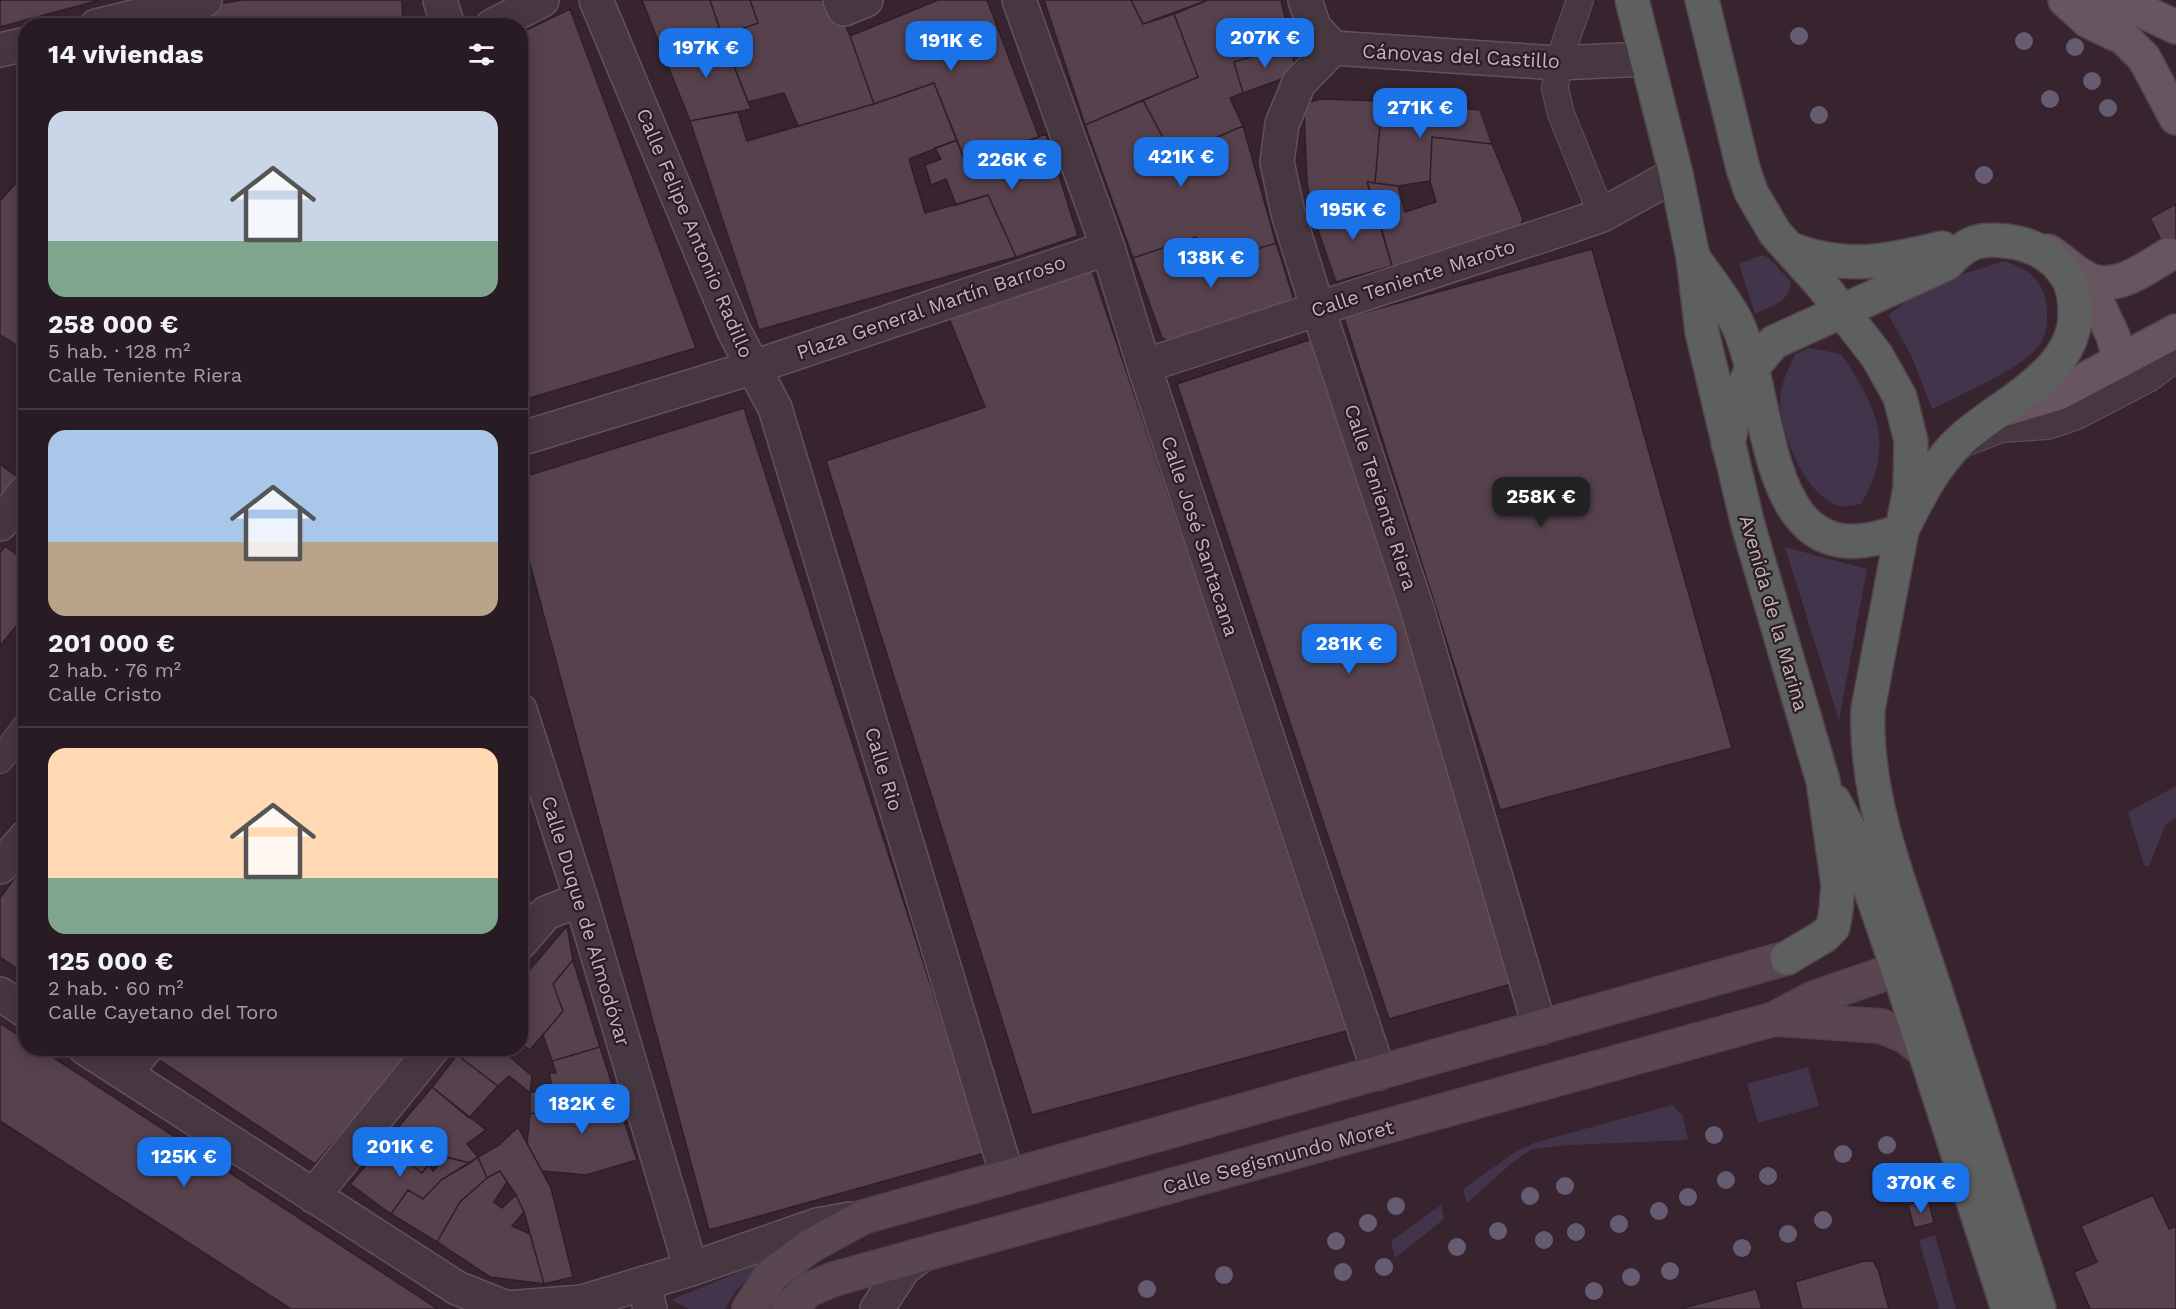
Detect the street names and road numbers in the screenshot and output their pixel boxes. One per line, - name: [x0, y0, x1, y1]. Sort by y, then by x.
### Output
- street label: Cánovas del Castillo: [1361, 39, 1561, 73]
- street label: Calle Felipe Antonio Radillo: [631, 105, 759, 361]
- street label: Calle Teniente Maroto: [1308, 234, 1518, 322]
- street label: Plaza General Martín Barroso: [793, 250, 1069, 364]
- street label: Calle Teniente Riera: [1340, 401, 1422, 593]
- street label: Calle José Santacana: [1156, 433, 1244, 639]
- street label: Avenida de la Marina: [1735, 512, 1813, 714]
- street label: Calle Rio: [860, 724, 908, 814]
- street label: Calle Duque de Almodóvar: [536, 793, 636, 1049]
- street label: Calle Segismundo Moret: [1160, 1114, 1397, 1199]

